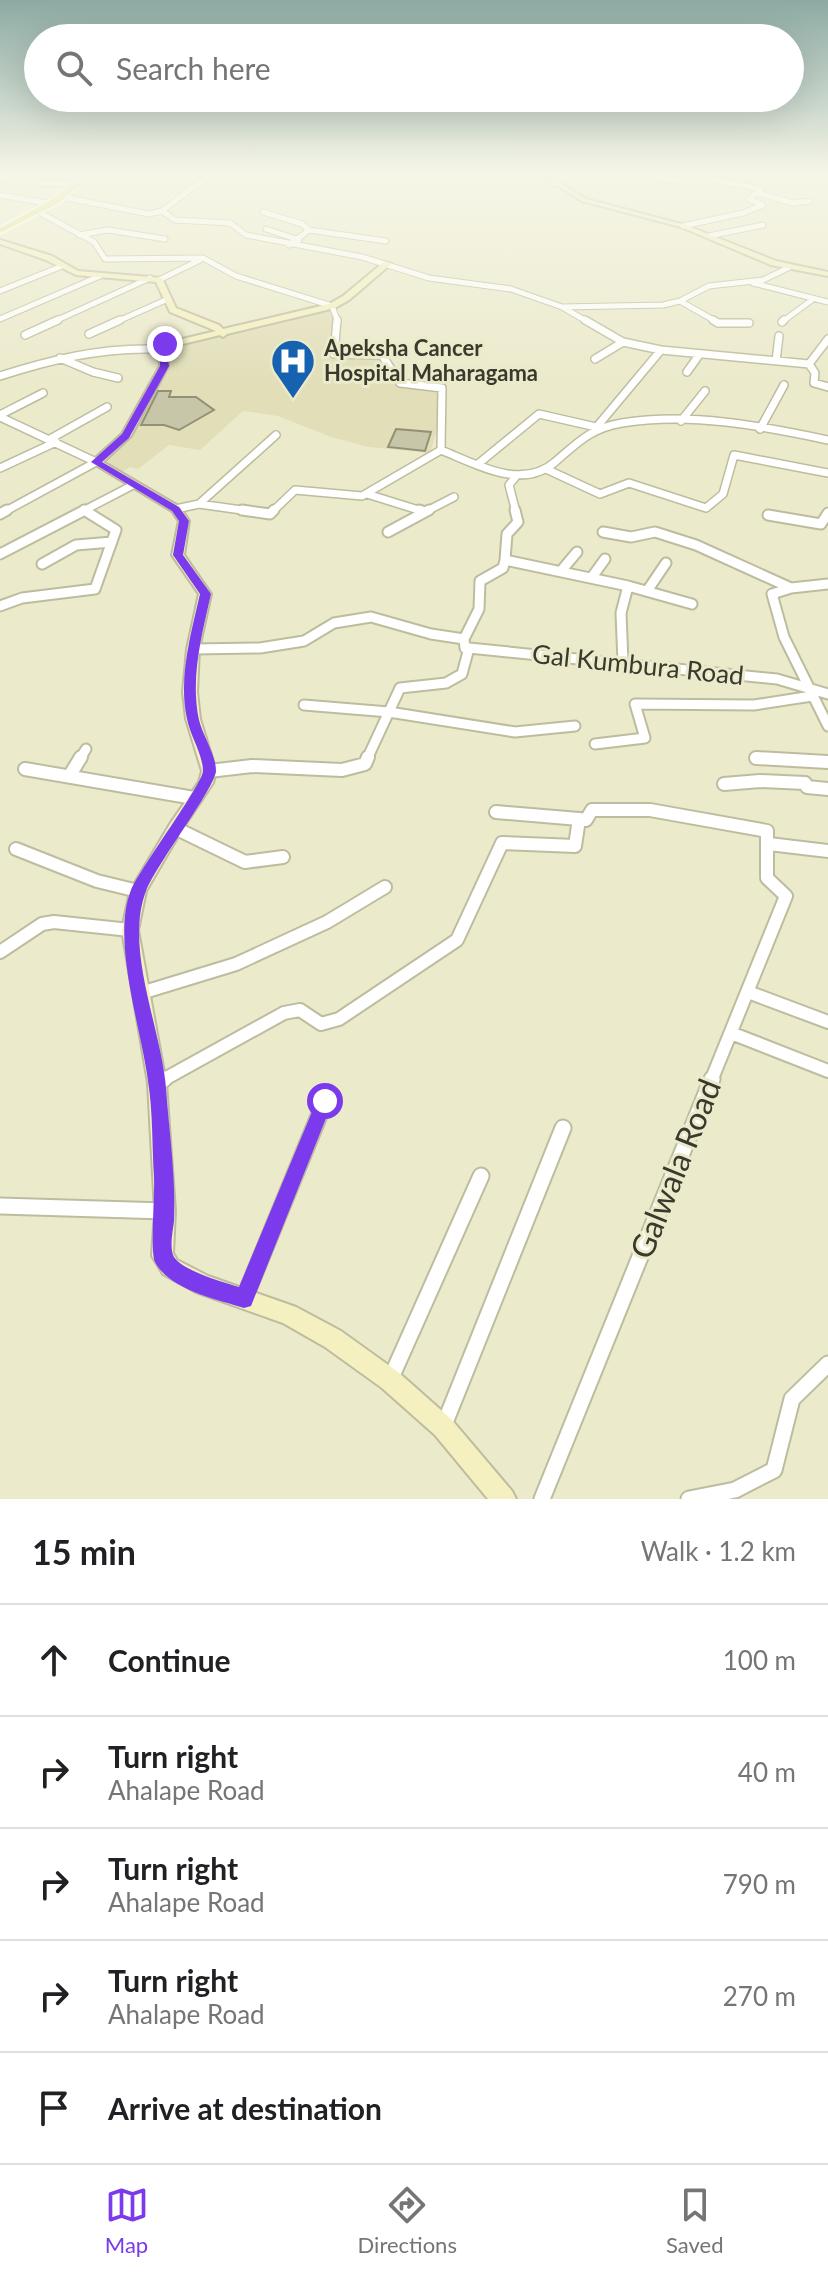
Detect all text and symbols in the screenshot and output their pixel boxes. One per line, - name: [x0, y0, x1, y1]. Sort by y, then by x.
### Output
- search box: [24, 24, 804, 112]
- icon: search: [52, 46, 96, 90]
- text: Search here: [116, 50, 271, 86]
- route end: [147, 326, 183, 362]
- place label: Apeksha Cancer Hospital Maharagama: [323, 334, 538, 386]
- hospital icon: Apeksha Cancer Hospital Maharagama: [269, 337, 317, 400]
- street label: Gal Kumbura Road: [531, 637, 746, 691]
- street label: Galwala Road: [621, 1073, 728, 1264]
- route start: [307, 1083, 343, 1119]
- text: 15 min: [32, 1531, 136, 1572]
- text: Walk · 1.2 km: [641, 1535, 796, 1567]
- icon: ahead: [32, 1638, 76, 1682]
- text: Continue: [108, 1642, 231, 1678]
- text: 100 m: [723, 1644, 796, 1676]
- text: Turn right: [108, 1738, 238, 1774]
- icon: right: [32, 1750, 76, 1794]
- text: 40 m: [738, 1756, 796, 1788]
- text: Ahalape Road: [108, 1774, 265, 1806]
- text: Turn right: [108, 1850, 238, 1886]
- icon: right: [32, 1862, 76, 1906]
- text: 790 m: [723, 1868, 796, 1900]
- text: Ahalape Road: [108, 1886, 265, 1918]
- text: Turn right: [108, 1962, 238, 1998]
- icon: right: [32, 1974, 76, 2018]
- text: 270 m: [723, 1980, 796, 2012]
- text: Ahalape Road: [108, 1998, 265, 2030]
- icon: arrive: [32, 2086, 76, 2130]
- text: Arrive at destination: [108, 2090, 382, 2126]
- tab: Map: [105, 2183, 149, 2258]
- tab: Directions: [358, 2183, 457, 2258]
- tab: Saved: [666, 2183, 723, 2258]

